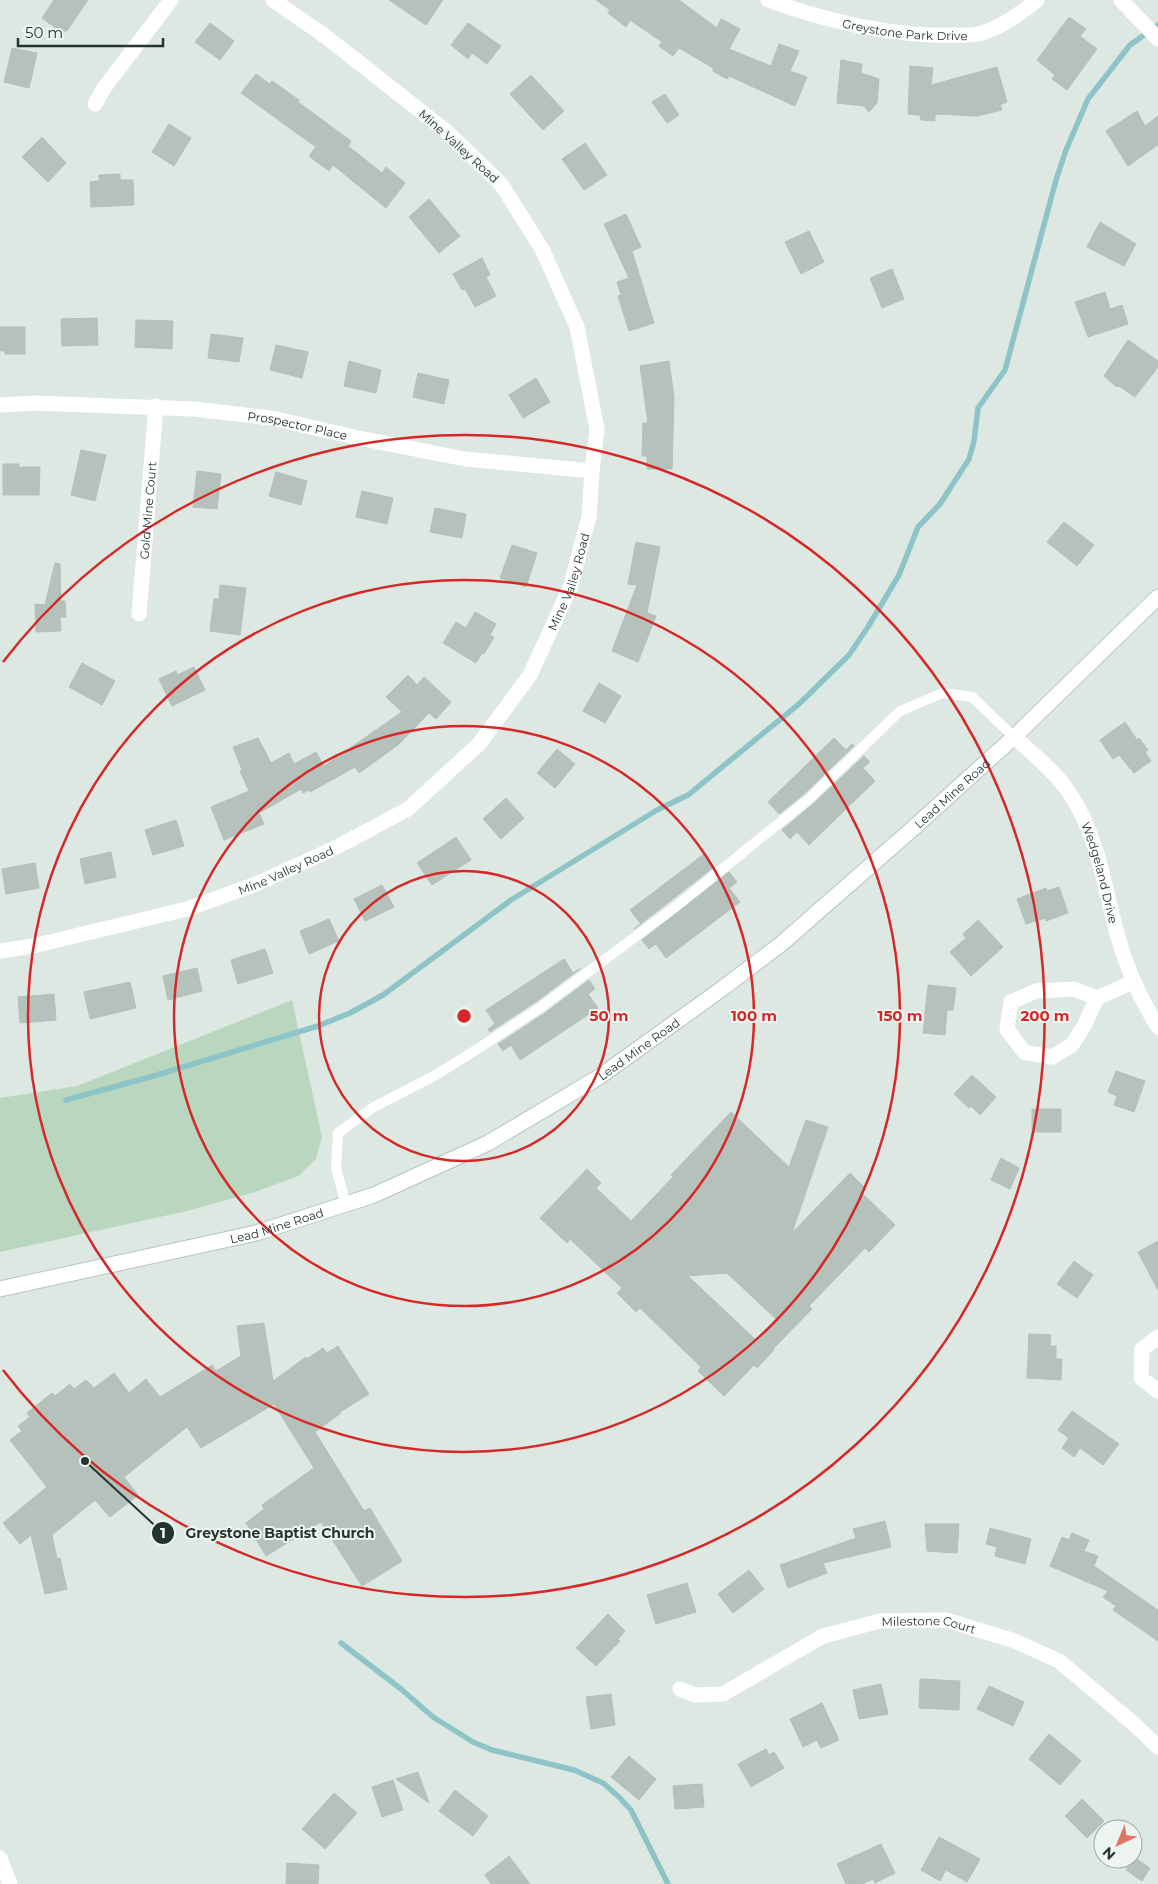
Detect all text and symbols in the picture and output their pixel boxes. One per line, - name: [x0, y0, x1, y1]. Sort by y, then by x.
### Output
- scale bar: [18, 15, 162, 47]
- street label: Greystone Park Drive: [841, 15, 968, 43]
- text: 50 m: [25, 23, 63, 42]
- street label: Mine Valley Road: [416, 106, 502, 186]
- street label: Prospector Place: [247, 408, 349, 443]
- street label: Gold Mine Court: [136, 461, 159, 560]
- street label: Mine Valley Road: [544, 531, 592, 633]
- street label: Lead Mine Road: [911, 755, 993, 831]
- street label: Wedgeland Drive: [1079, 820, 1122, 925]
- street label: Mine Valley Road: [236, 842, 336, 897]
- text: 50 m: [589, 1006, 629, 1025]
- text: 100 m: [731, 1006, 777, 1025]
- text: 150 m: [878, 1006, 922, 1025]
- text: 200 m: [1020, 1006, 1070, 1025]
- centre of rings: [455, 1007, 473, 1025]
- street label: Lead Mine Road: [595, 1014, 682, 1083]
- street label: Lead Mine Road: [228, 1204, 325, 1246]
- callout: Greystone Baptist Church: [151, 1519, 385, 1548]
- text: 1: [160, 1523, 166, 1542]
- text: Greystone Baptist Church: [186, 1524, 374, 1542]
- street label: Milestone Court: [881, 1612, 978, 1636]
- north arrow: [1093, 1819, 1143, 1869]
- text: N: [1099, 1843, 1119, 1864]

